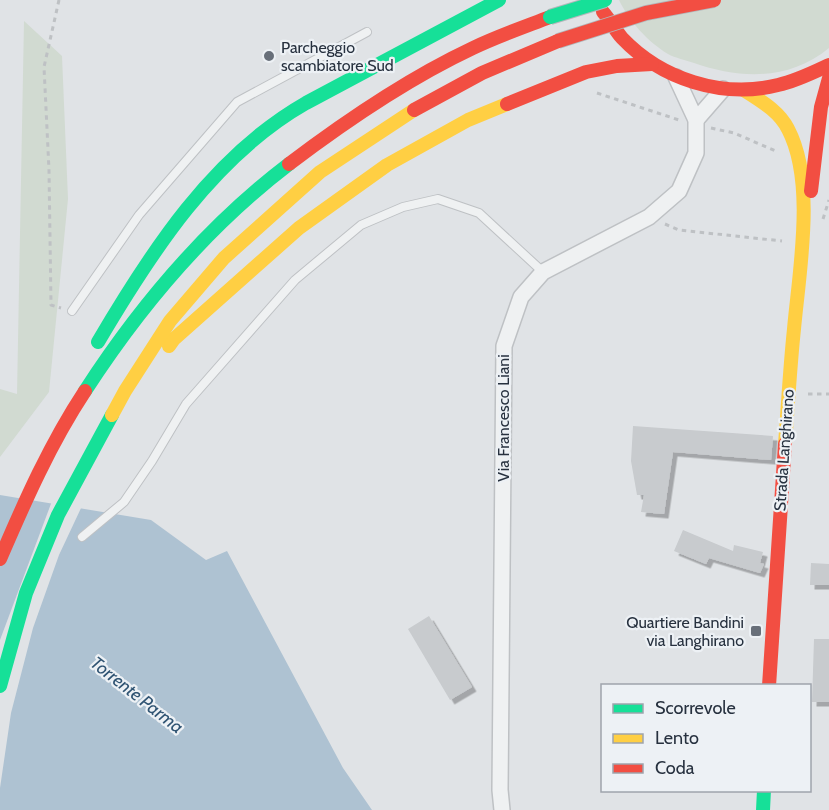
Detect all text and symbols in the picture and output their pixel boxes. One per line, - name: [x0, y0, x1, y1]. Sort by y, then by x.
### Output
- place label: Parcheggio scambiatore Sud: [281, 38, 394, 75]
- marker: Parcheggio scambiatore Sud: [262, 49, 276, 63]
- street label: Via Francesco Liani: [494, 354, 513, 482]
- street label: Strada Langhirano: [770, 388, 798, 512]
- place label: Quartiere Bandini via Langhirano: [626, 613, 744, 650]
- marker: Quartiere Bandini via Langhirano: [749, 624, 763, 638]
- water label: Torrente Parma: [86, 652, 188, 738]
- legend: [601, 684, 811, 792]
- text: Scorrevole: [655, 697, 736, 719]
- text: Lento: [655, 727, 699, 749]
- text: Coda: [655, 757, 695, 779]

